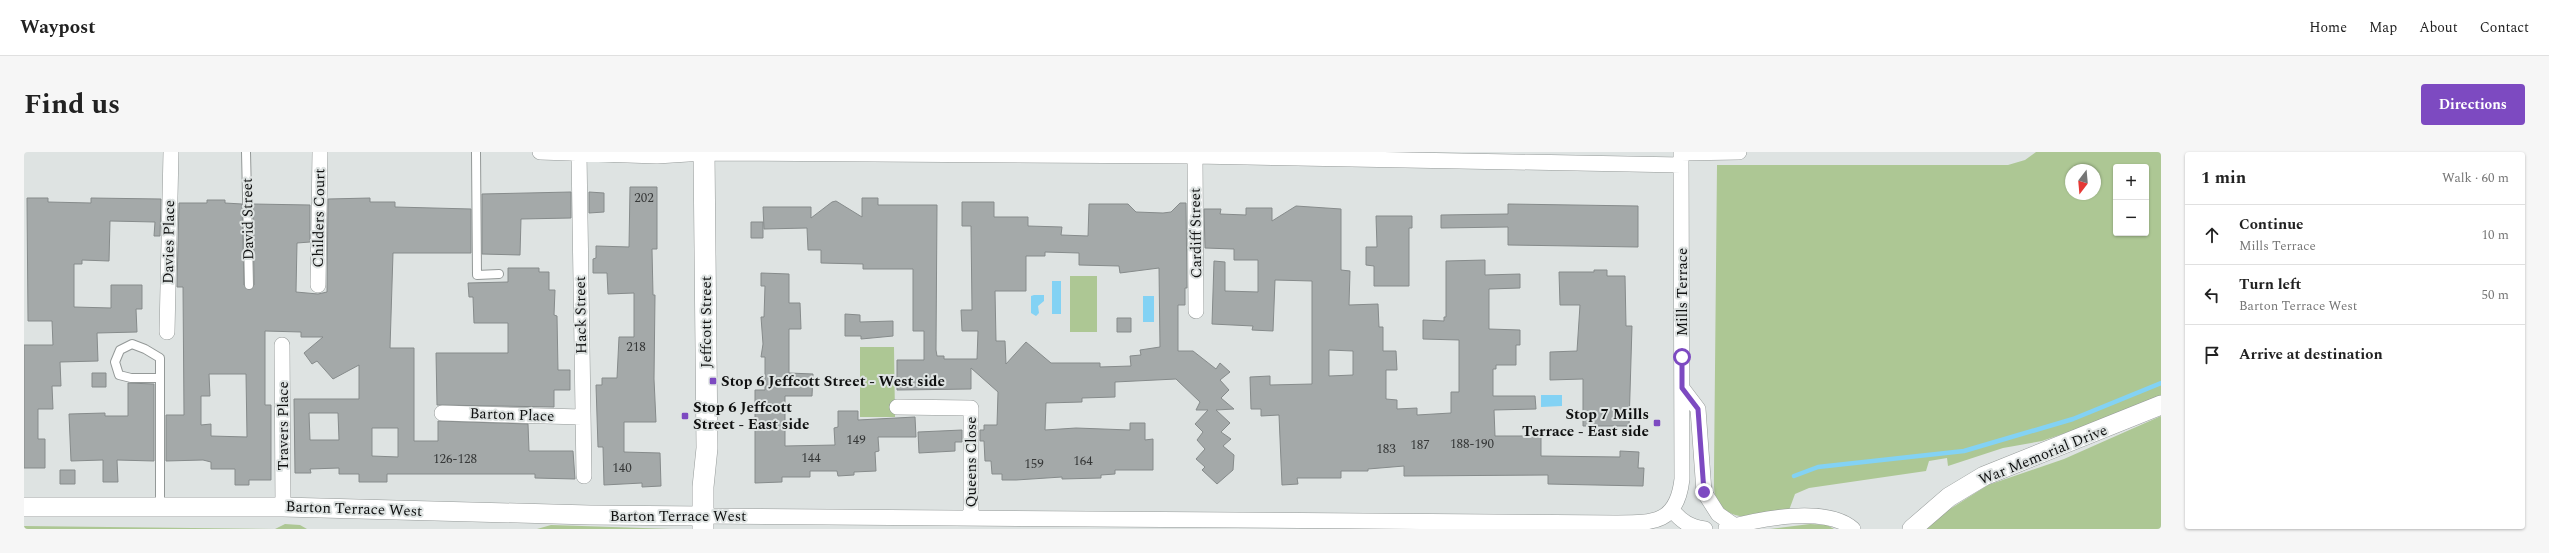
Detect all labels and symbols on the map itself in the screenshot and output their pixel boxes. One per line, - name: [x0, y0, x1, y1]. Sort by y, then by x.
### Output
- north arrow: [2065, 164, 2101, 200]
- street label: Childers Court: [307, 168, 331, 268]
- street label: David Street: [236, 178, 260, 260]
- street label: Cardiff Street: [1184, 187, 1208, 279]
- house number: 202: [634, 188, 654, 208]
- street label: Davies Place: [157, 200, 181, 284]
- street label: Mills Terrace: [1671, 248, 1694, 336]
- street label: Hack Street: [569, 276, 593, 354]
- street label: Jeffcott Street: [695, 276, 718, 368]
- house number: 218: [626, 337, 646, 357]
- route start: [1673, 348, 1691, 366]
- place label: Stop 6 Jeffcott Street - West side: [721, 370, 945, 393]
- marker: Stop 6 Jeffcott Street - West side: [708, 376, 718, 386]
- street label: Travers Place: [272, 381, 295, 471]
- place label: Stop 6 Jeffcott Street - East side: [693, 396, 809, 436]
- street label: Barton Place: [469, 402, 555, 428]
- place label: Stop 7 Mills Terrace - East side: [1522, 403, 1649, 443]
- marker: Stop 6 Jeffcott Street - East side: [680, 411, 690, 421]
- street label: Queens Close: [960, 416, 983, 508]
- marker: Stop 7 Mills Terrace - East side: [1652, 418, 1662, 428]
- street label: War Memorial Drive: [1975, 419, 2111, 491]
- house number: 149: [846, 430, 866, 450]
- house number: 188-190: [1450, 434, 1494, 454]
- house number: 187: [1410, 435, 1430, 455]
- house number: 183: [1376, 439, 1396, 459]
- house number: 144: [801, 448, 821, 468]
- house number: 126-128: [433, 449, 477, 469]
- house number: 164: [1073, 451, 1093, 471]
- house number: 159: [1024, 454, 1044, 474]
- house number: 140: [612, 458, 632, 478]
- route end: [1695, 483, 1713, 501]
- street label: Barton Terrace West: [285, 495, 423, 523]
- street label: Barton Terrace West: [610, 505, 746, 528]

